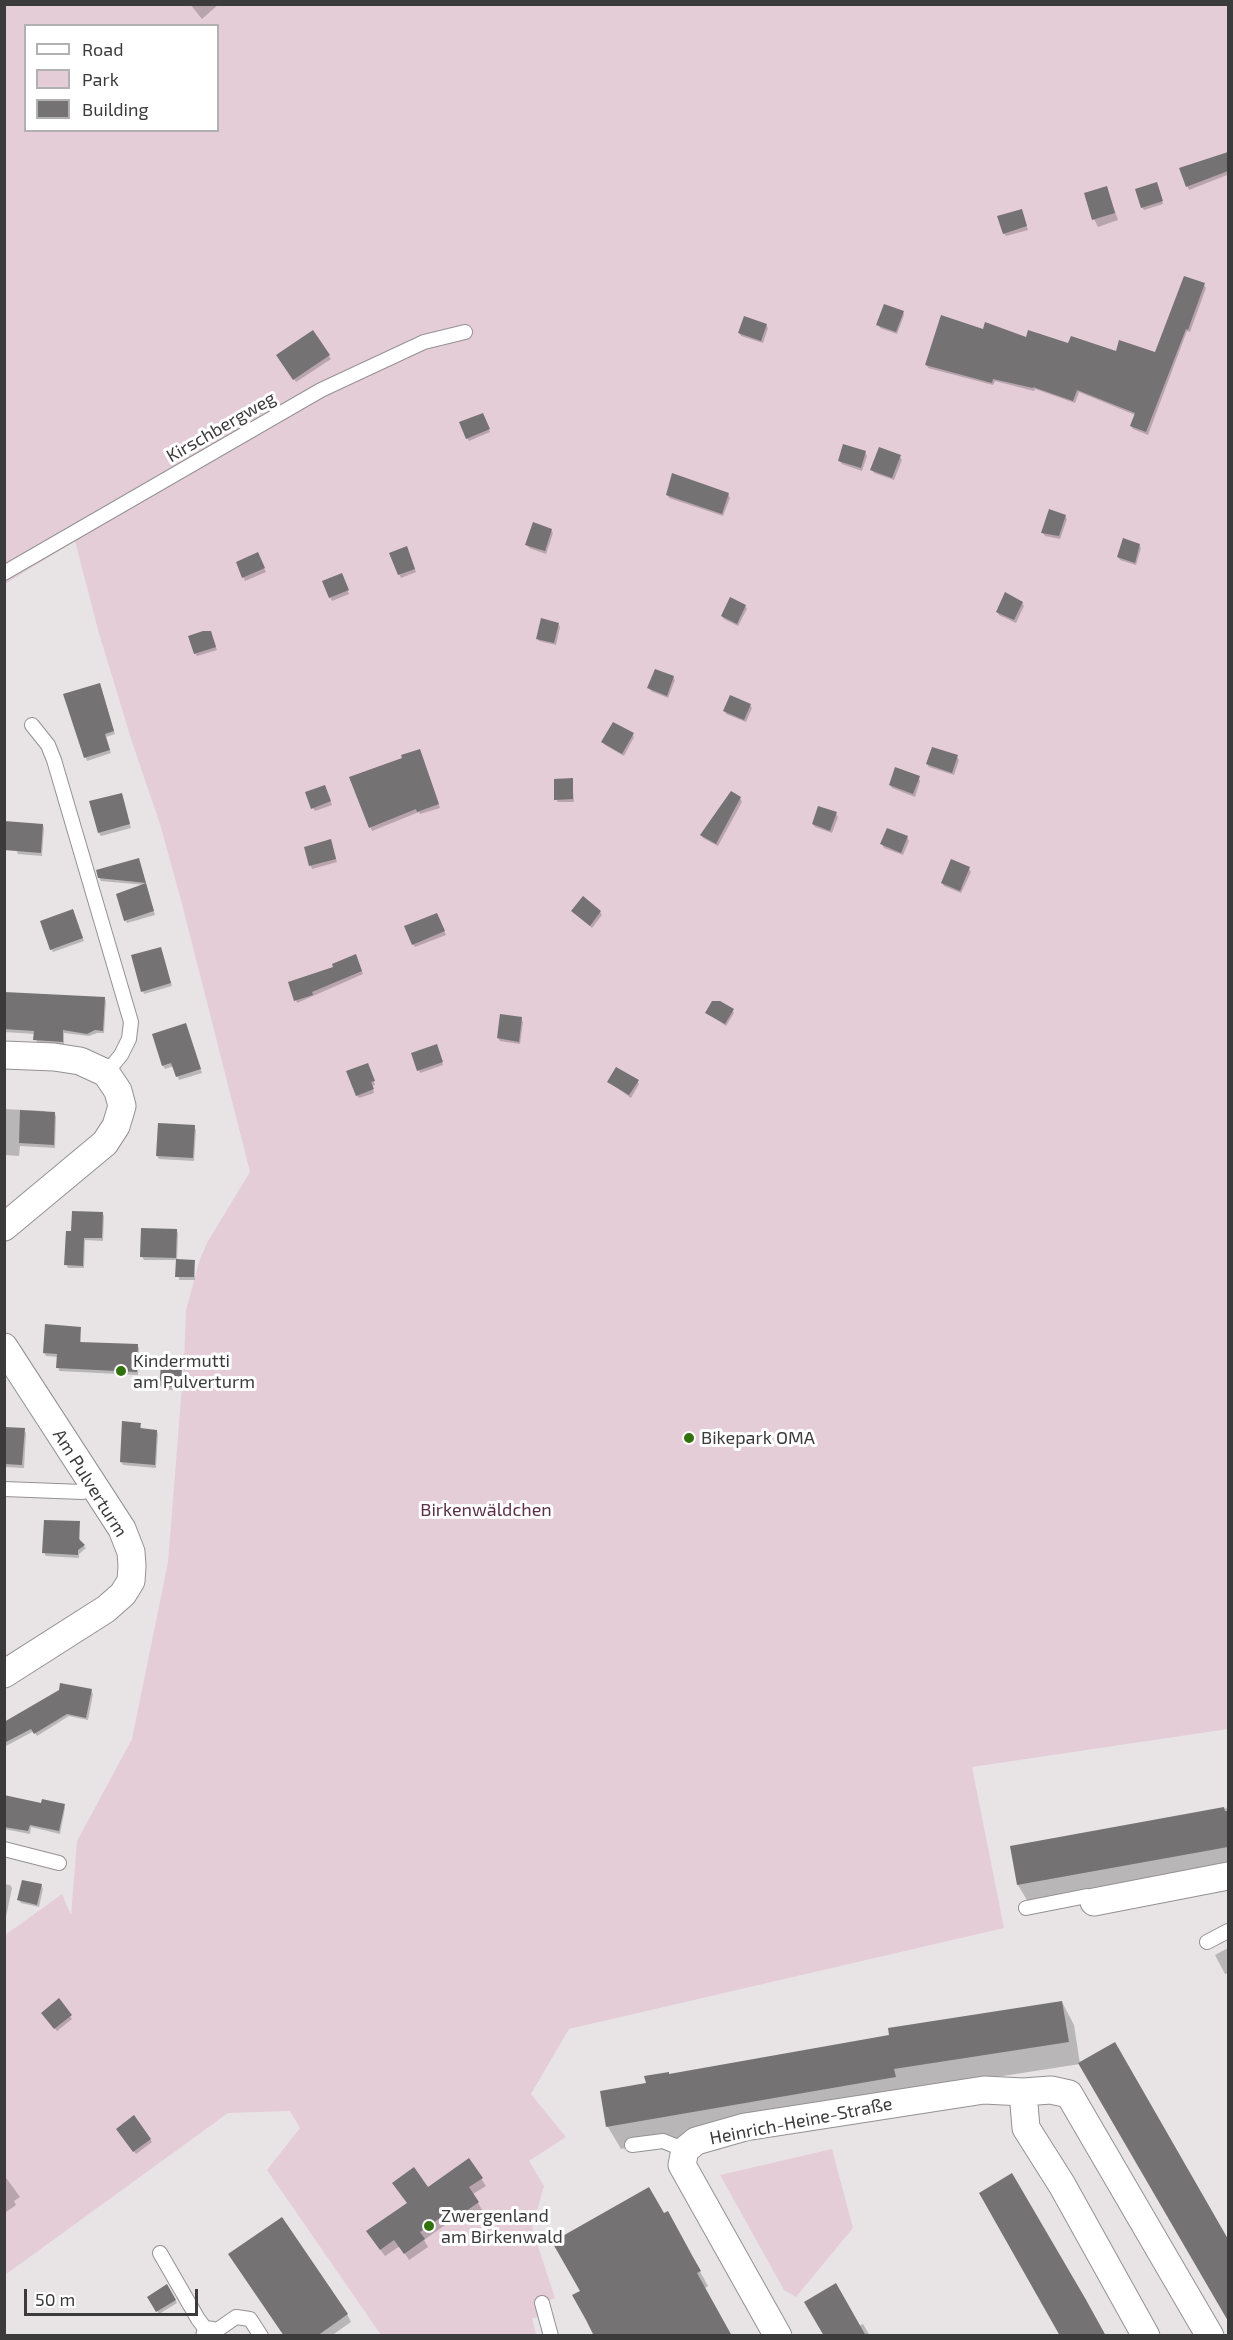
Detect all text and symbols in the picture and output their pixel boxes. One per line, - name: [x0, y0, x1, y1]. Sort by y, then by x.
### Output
- legend: [24, 24, 219, 132]
- text: Road: [82, 38, 123, 60]
- text: Park: [82, 68, 119, 90]
- text: Building: [82, 98, 149, 120]
- street label: Kirschbergweg: [163, 387, 279, 467]
- place label: Kindermutti am Pulverturm: [133, 1350, 255, 1392]
- marker: Kindermutti am Pulverturm: [114, 1364, 128, 1378]
- street label: Am Pulverturm: [48, 1425, 132, 1541]
- place label: Bikepark OMA: [701, 1427, 815, 1449]
- marker: Bikepark OMA: [682, 1431, 696, 1445]
- park label: Birkenwäldchen: [420, 1499, 552, 1521]
- street label: Heinrich-Heine-Straße: [708, 2093, 894, 2149]
- place label: Zwergenland am Birkenwald: [441, 2205, 563, 2248]
- marker: Zwergenland am Birkenwald: [422, 2219, 436, 2233]
- scale bar: [27, 2277, 201, 2315]
- text: 50 m: [35, 2288, 75, 2310]

